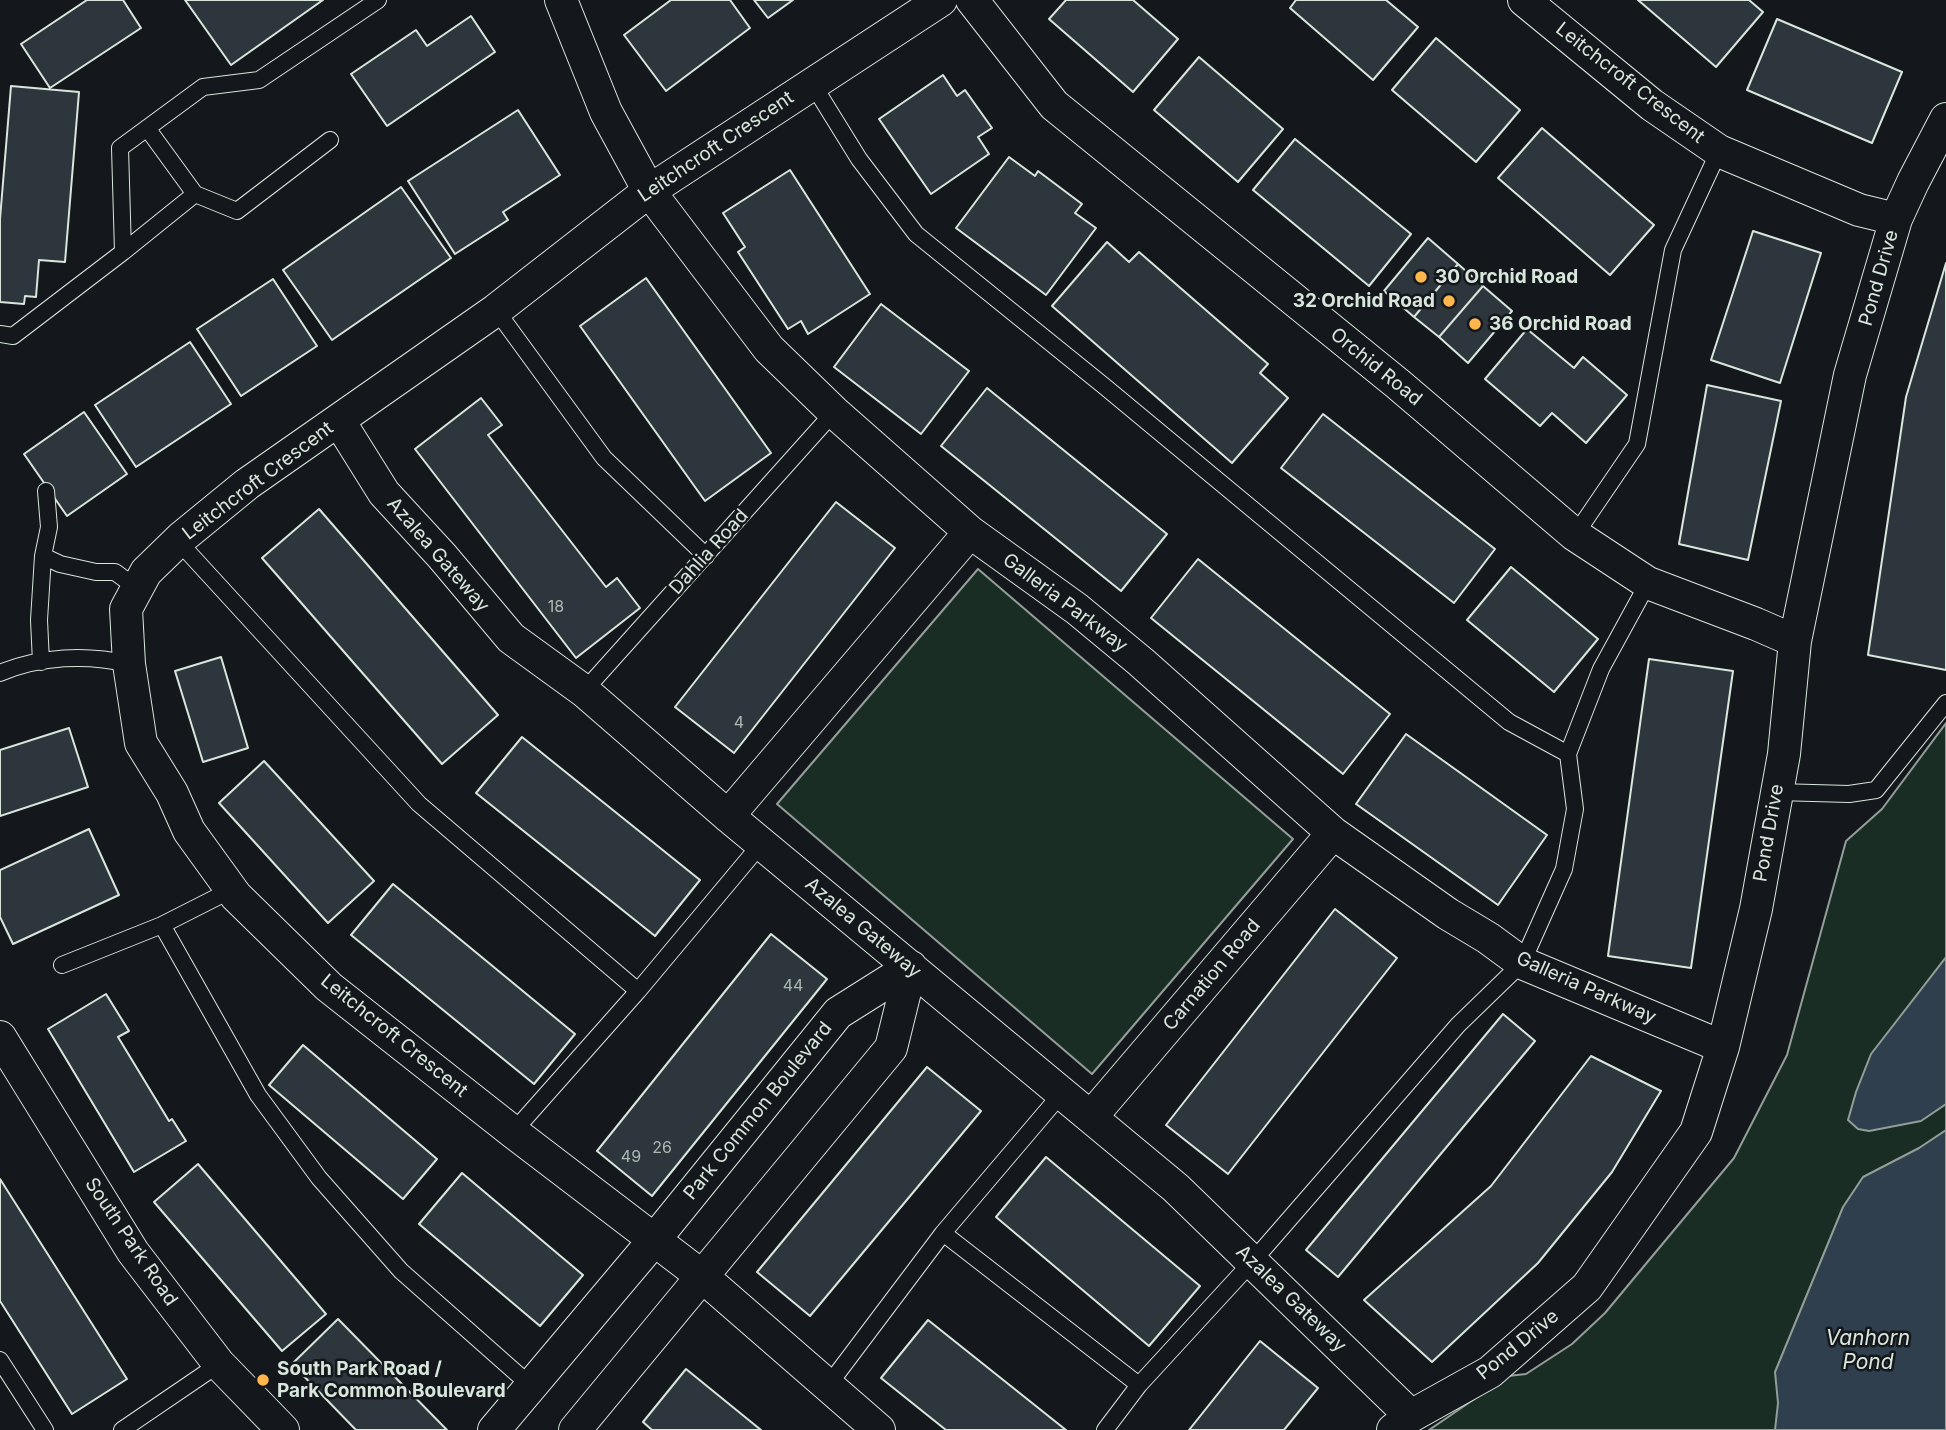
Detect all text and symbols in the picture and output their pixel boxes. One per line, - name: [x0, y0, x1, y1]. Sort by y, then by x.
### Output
- street label: Leitchcroft Crescent: [1551, 18, 1709, 148]
- street label: Leitchcroft Crescent: [634, 86, 798, 208]
- street label: Pond Drive: [1854, 227, 1904, 329]
- place label: 30 Orchid Road: [1435, 266, 1578, 288]
- marker: 30 Orchid Road: [1413, 269, 1429, 285]
- place label: 32 Orchid Road: [1293, 290, 1435, 312]
- marker: 32 Orchid Road: [1441, 293, 1457, 309]
- place label: 36 Orchid Road: [1489, 313, 1632, 335]
- marker: 36 Orchid Road: [1467, 316, 1483, 332]
- street label: Orchid Road: [1326, 323, 1426, 411]
- street label: Leitchcroft Crescent: [178, 417, 338, 545]
- street label: Azalea Gateway: [382, 493, 494, 617]
- street label: Dahlia Road: [665, 505, 753, 599]
- street label: Galleria Parkway: [998, 549, 1132, 657]
- house number: 18: [548, 597, 564, 617]
- house number: 4: [734, 713, 744, 733]
- street label: Pond Drive: [1749, 782, 1789, 884]
- street label: Azalea Gateway: [800, 873, 926, 983]
- street label: Carnation Road: [1159, 915, 1265, 1035]
- street label: Galleria Parkway: [1513, 947, 1659, 1029]
- street label: Leitchcroft Crescent: [316, 970, 472, 1102]
- house number: 44: [783, 976, 803, 996]
- street label: Park Common Boulevard: [679, 1017, 837, 1205]
- house number: 26: [652, 1138, 672, 1158]
- house number: 49: [621, 1147, 641, 1167]
- street label: South Park Road: [80, 1174, 182, 1310]
- street label: Azalea Gateway: [1231, 1241, 1351, 1357]
- street label: Pond Drive: [1472, 1305, 1564, 1385]
- water label: Vanhorn Pond: [1826, 1326, 1910, 1376]
- place label: South Park Road / Park Common Boulevard: [277, 1358, 506, 1402]
- marker: South Park Road / Park Common Boulevard: [255, 1372, 271, 1388]

